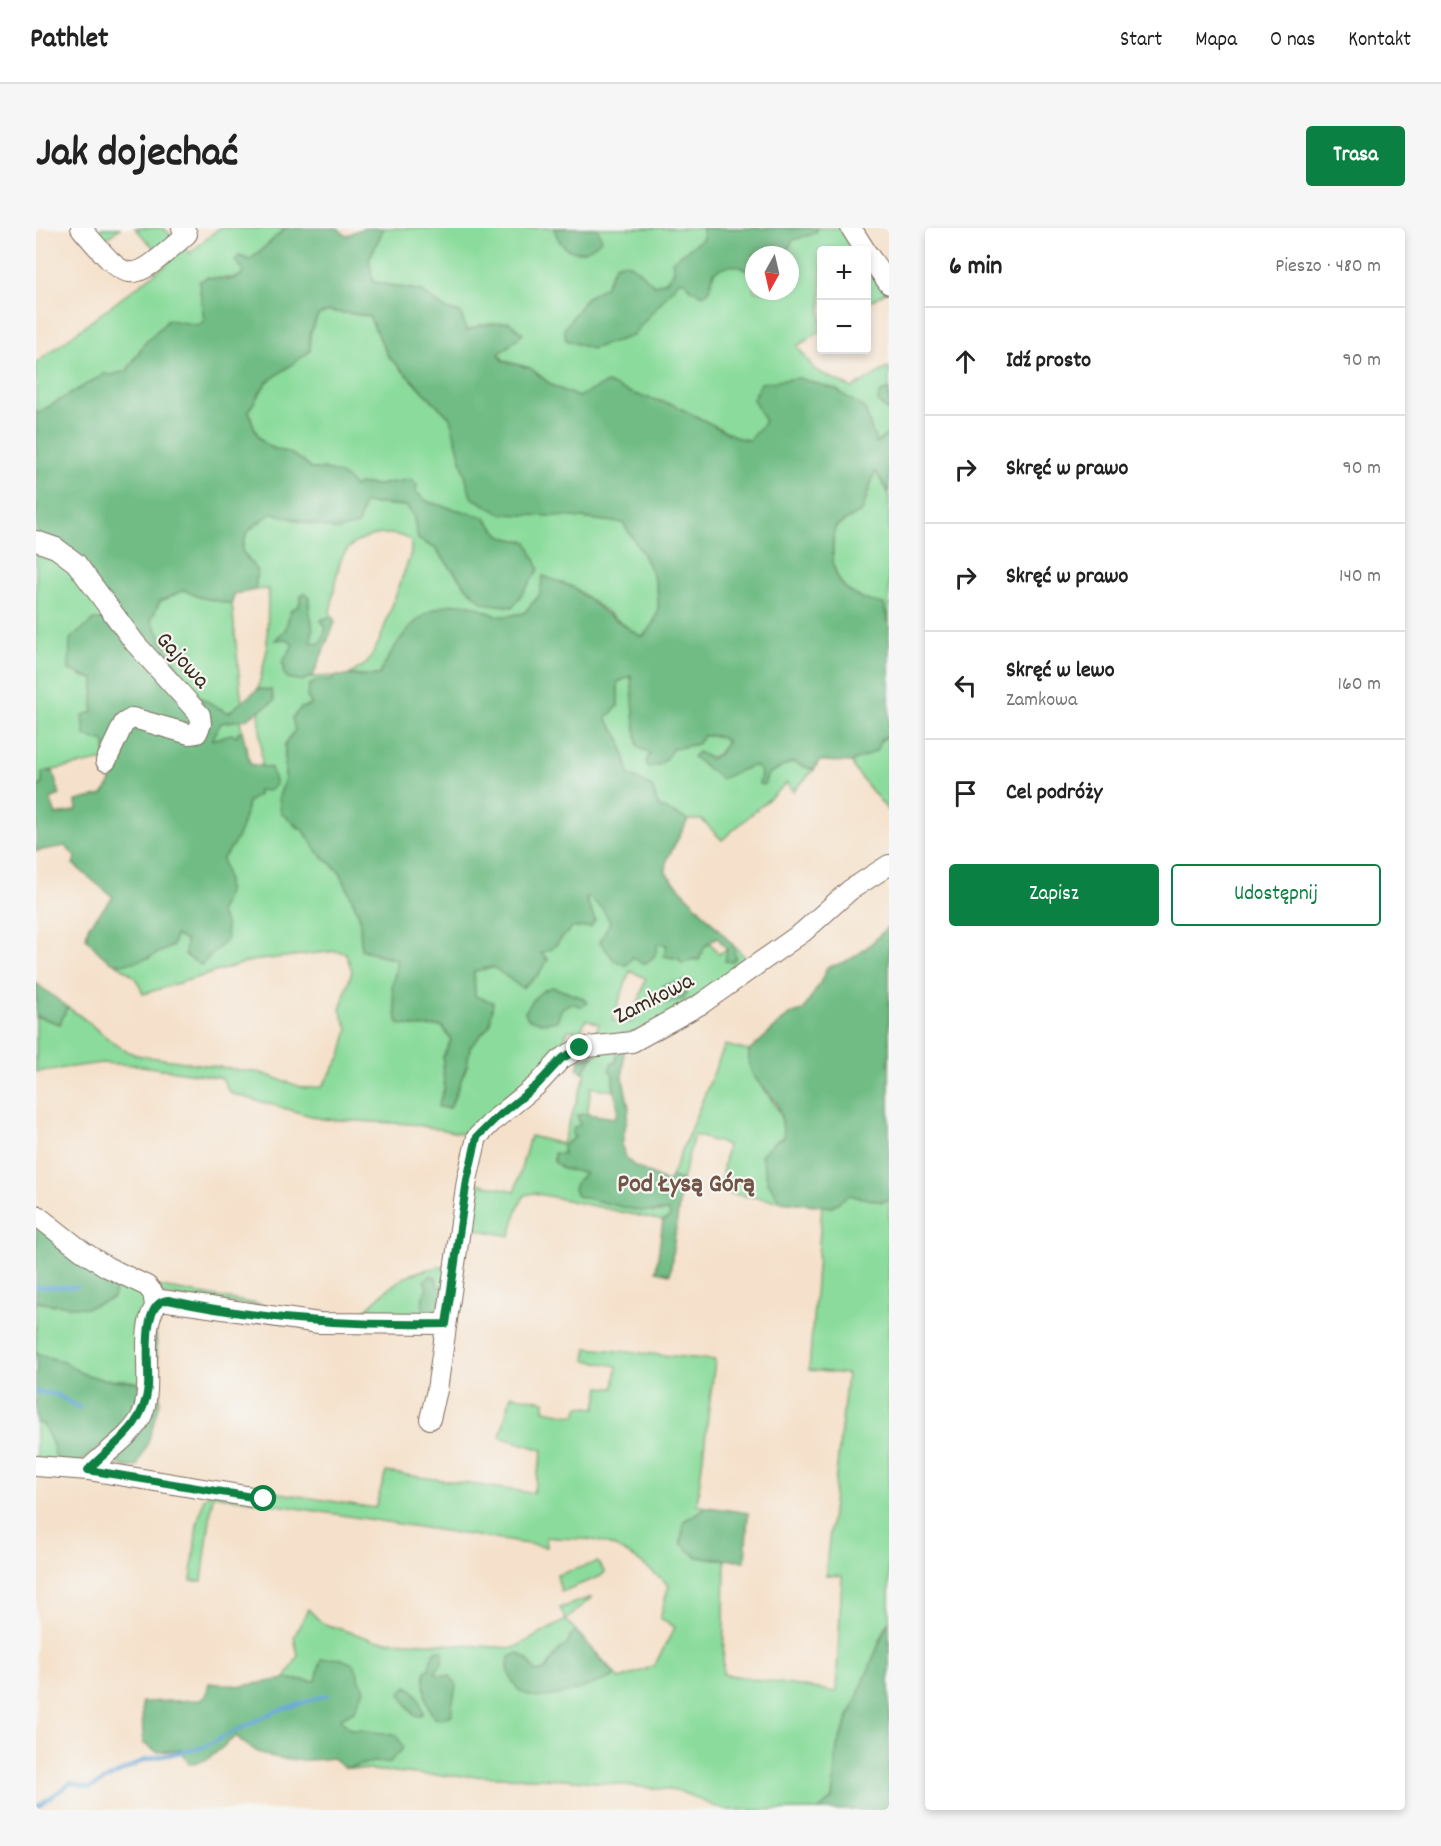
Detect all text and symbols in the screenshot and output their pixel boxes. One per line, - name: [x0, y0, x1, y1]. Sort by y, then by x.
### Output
- text: Pathlet: [30, 21, 108, 61]
- text: Start: [1120, 26, 1162, 56]
- text: Mapa: [1195, 26, 1237, 56]
- text: O nas: [1270, 26, 1315, 56]
- text: Kontakt: [1348, 26, 1411, 56]
- text: Jak dojechać: [36, 126, 238, 186]
- button: Trasa: [1306, 126, 1405, 186]
- north arrow: [745, 246, 799, 300]
- map controls: [817, 246, 871, 354]
- button: +: [817, 246, 871, 300]
- text: 6 min: [949, 249, 1002, 286]
- text: Pieszo · 480 m: [1275, 253, 1381, 281]
- button: −: [817, 300, 871, 354]
- icon: ahead: [949, 345, 982, 378]
- text: Idź prosto: [1006, 346, 1091, 377]
- text: 90 m: [1343, 347, 1381, 375]
- icon: right: [949, 453, 982, 486]
- text: Skręć w prawo: [1006, 454, 1128, 485]
- text: 90 m: [1343, 455, 1381, 483]
- icon: right: [949, 561, 982, 594]
- text: Skręć w prawo: [1006, 562, 1128, 593]
- text: 140 m: [1339, 563, 1381, 591]
- street label: Gajowa: [147, 625, 217, 698]
- text: Skręć w lewo: [1006, 656, 1115, 687]
- icon: left: [949, 669, 982, 702]
- text: 160 m: [1338, 671, 1381, 699]
- text: Zamkowa: [1006, 687, 1077, 715]
- icon: arrive: [949, 777, 982, 810]
- text: Cel podróży: [1006, 778, 1102, 809]
- button: Zapisz: [949, 864, 1159, 926]
- button: Udostępnij: [1171, 864, 1381, 926]
- street label: Zamkowa: [609, 965, 701, 1034]
- route end: [566, 1034, 592, 1060]
- district label: Pod Łysą Górą: [617, 1167, 755, 1204]
- route start: [250, 1485, 276, 1511]

